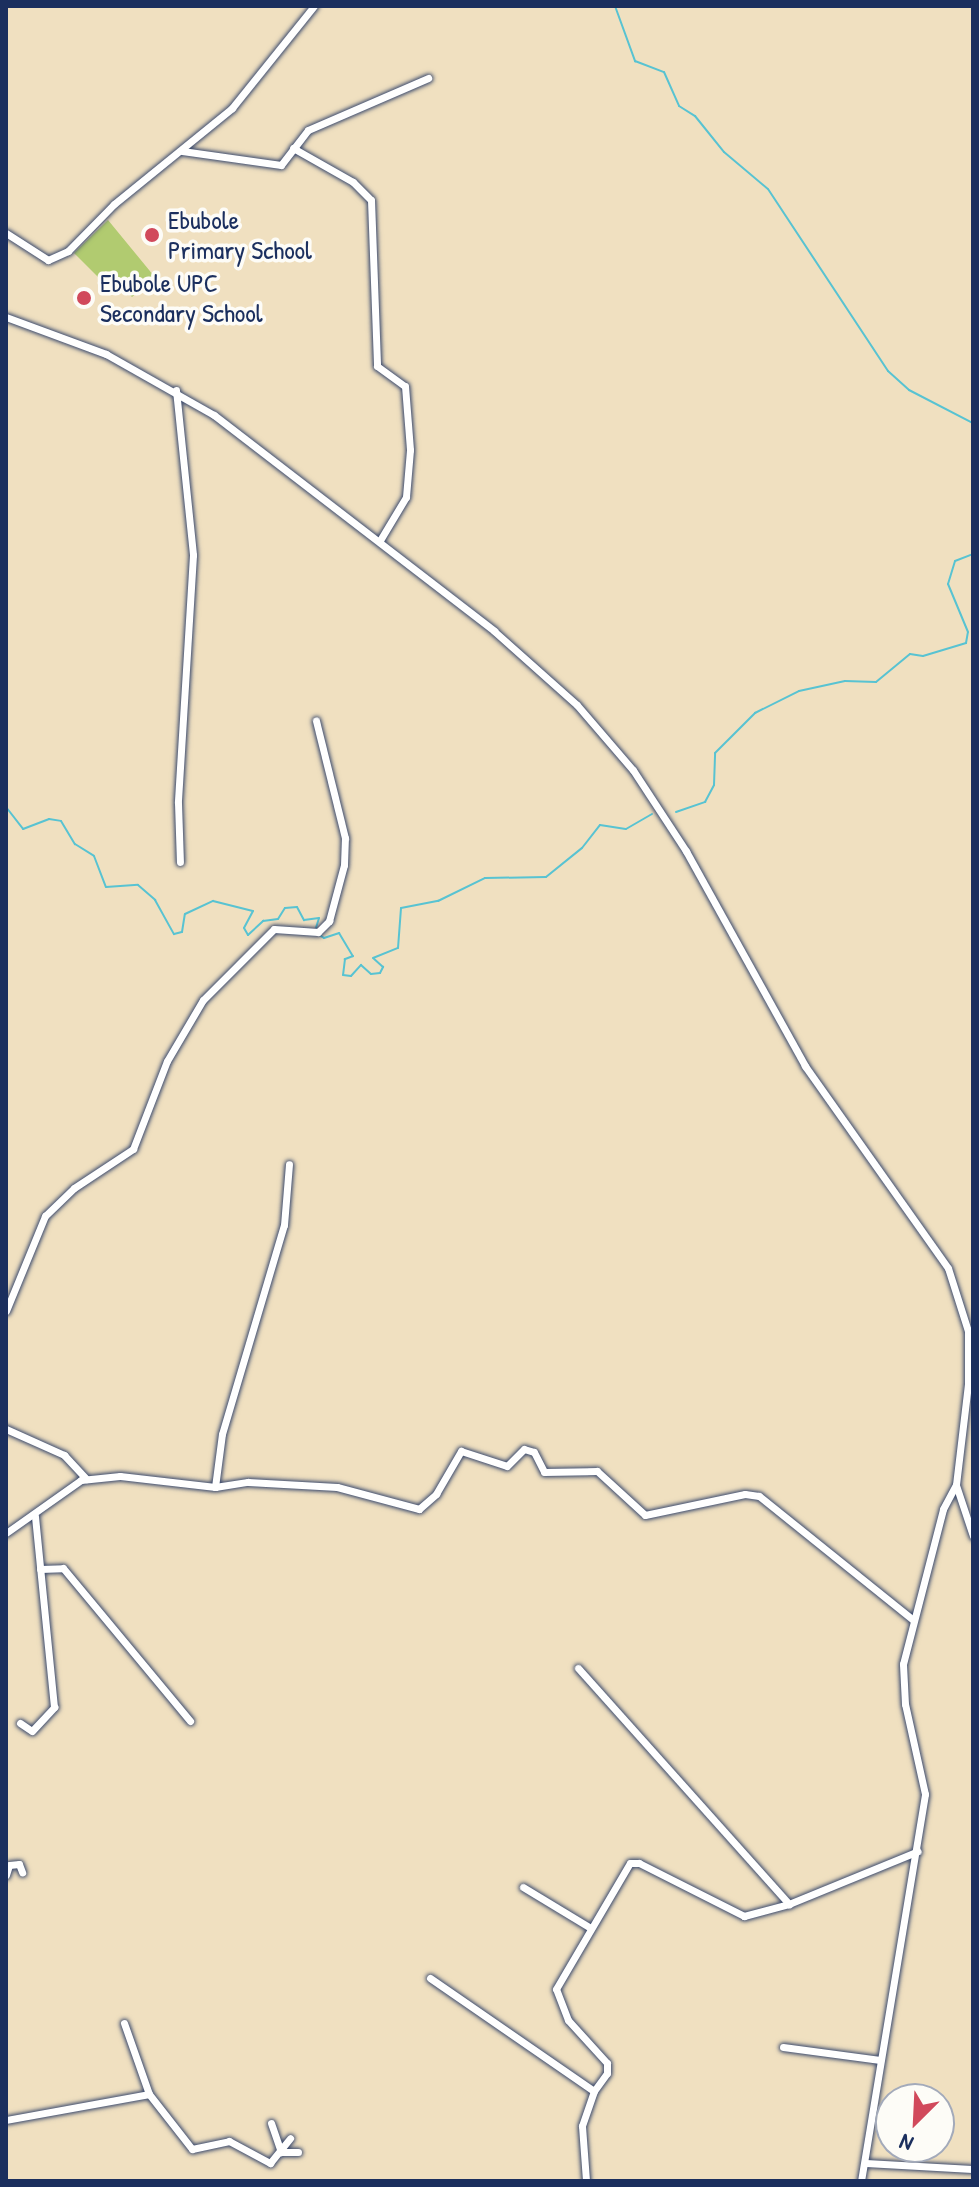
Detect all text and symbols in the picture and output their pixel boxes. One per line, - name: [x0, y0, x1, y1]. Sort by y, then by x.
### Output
- place label: Ebubole Primary School: [168, 204, 312, 266]
- marker: Ebubole Primary School: [143, 226, 161, 244]
- place label: Ebubole UPC Secondary School: [100, 267, 263, 328]
- marker: Ebubole UPC Secondary School: [75, 289, 93, 307]
- north arrow: [875, 2083, 955, 2163]
- text: N: [895, 2127, 918, 2159]

